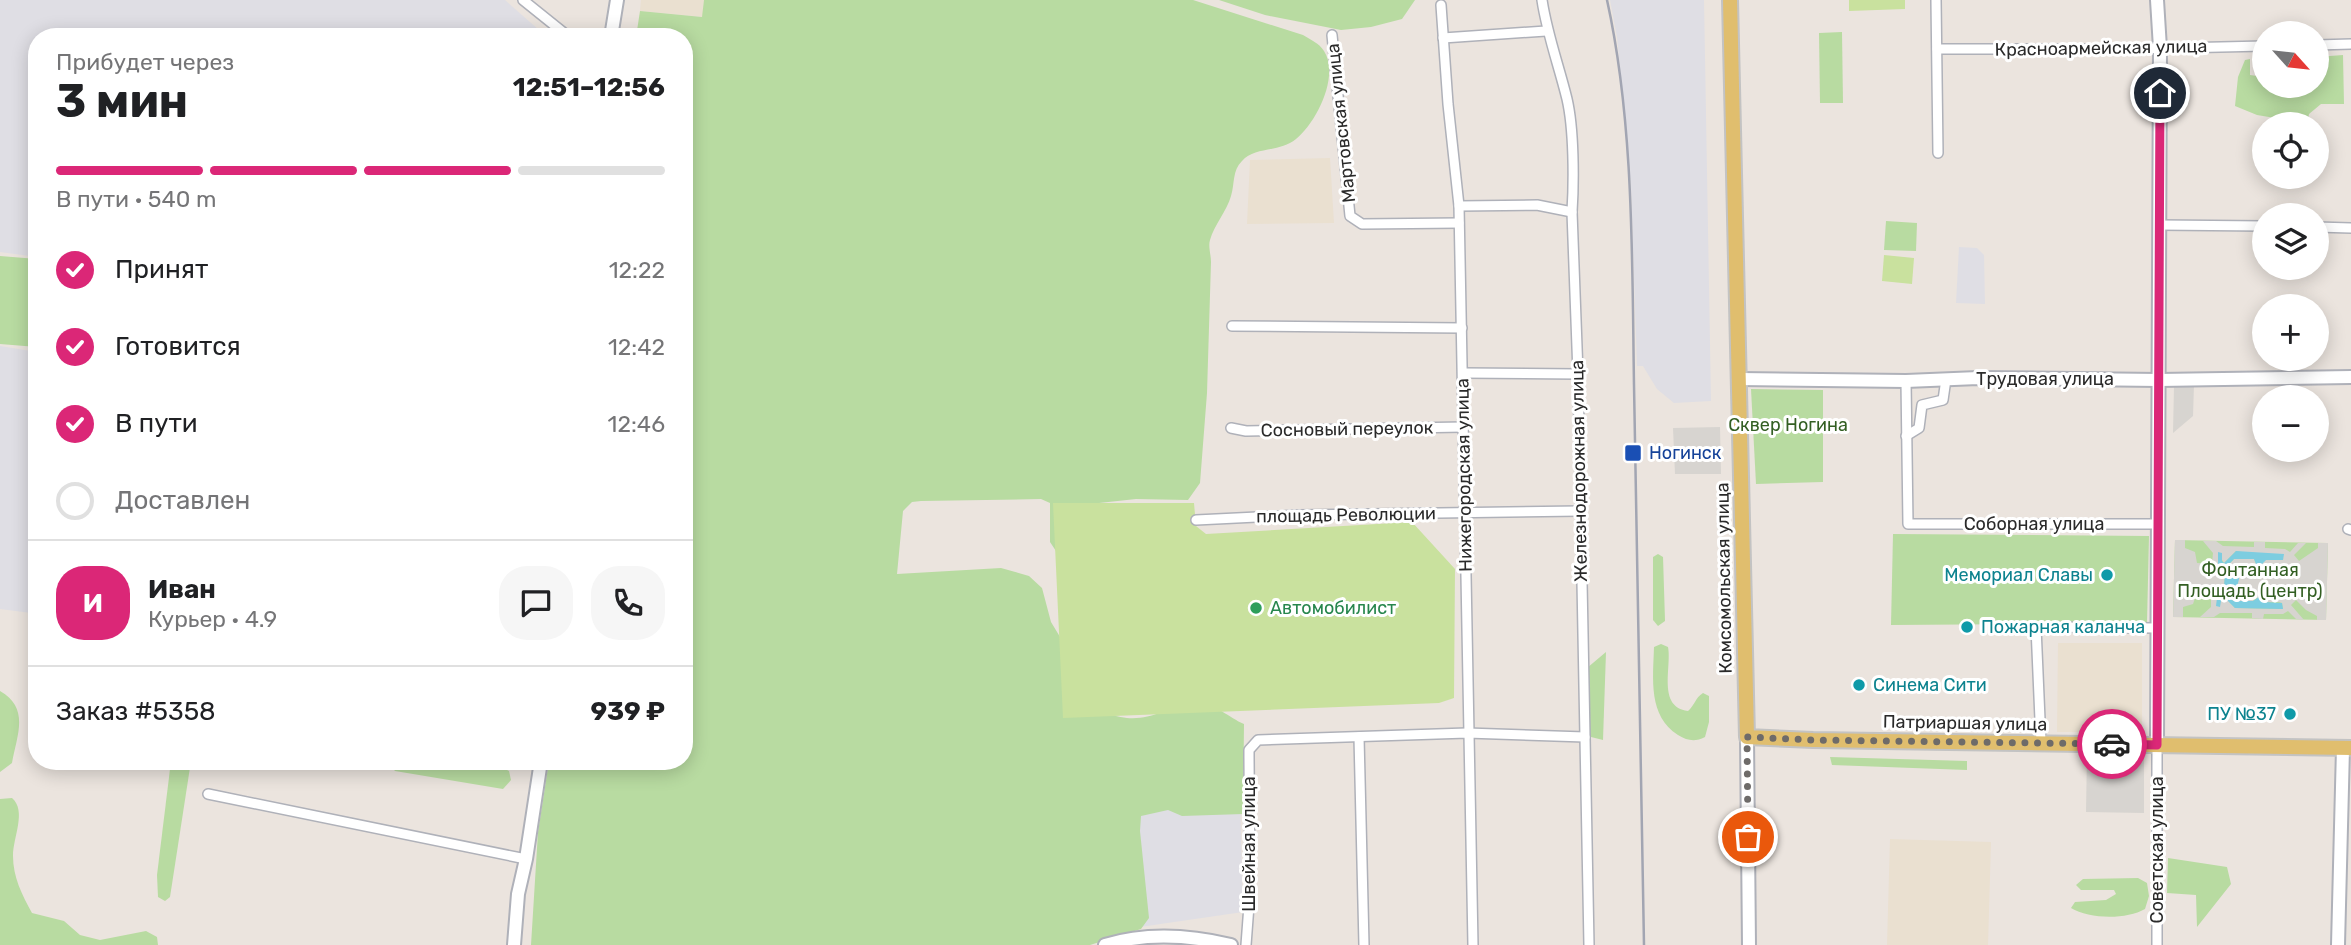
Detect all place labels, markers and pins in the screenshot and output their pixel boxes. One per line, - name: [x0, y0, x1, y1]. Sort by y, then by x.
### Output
- pin: [2130, 63, 2190, 123]
- place label: Ногинск: [1649, 442, 1722, 464]
- marker: Ногинск: [1623, 443, 1643, 463]
- place label: Мемориал Славы: [1944, 564, 2093, 586]
- marker: Мемориал Славы: [2099, 567, 2115, 583]
- place label: Автомобилист: [1270, 597, 1396, 619]
- marker: Автомобилист: [1248, 600, 1264, 616]
- place label: Пожарная каланча: [1981, 616, 2145, 638]
- marker: Пожарная каланча: [1959, 619, 1975, 635]
- place label: Синема Сити: [1873, 674, 1987, 696]
- marker: Синема Сити: [1851, 677, 1867, 693]
- place label: ПУ №37: [2207, 703, 2276, 725]
- marker: ПУ №37: [2282, 706, 2298, 722]
- pin: [1718, 807, 1778, 867]

